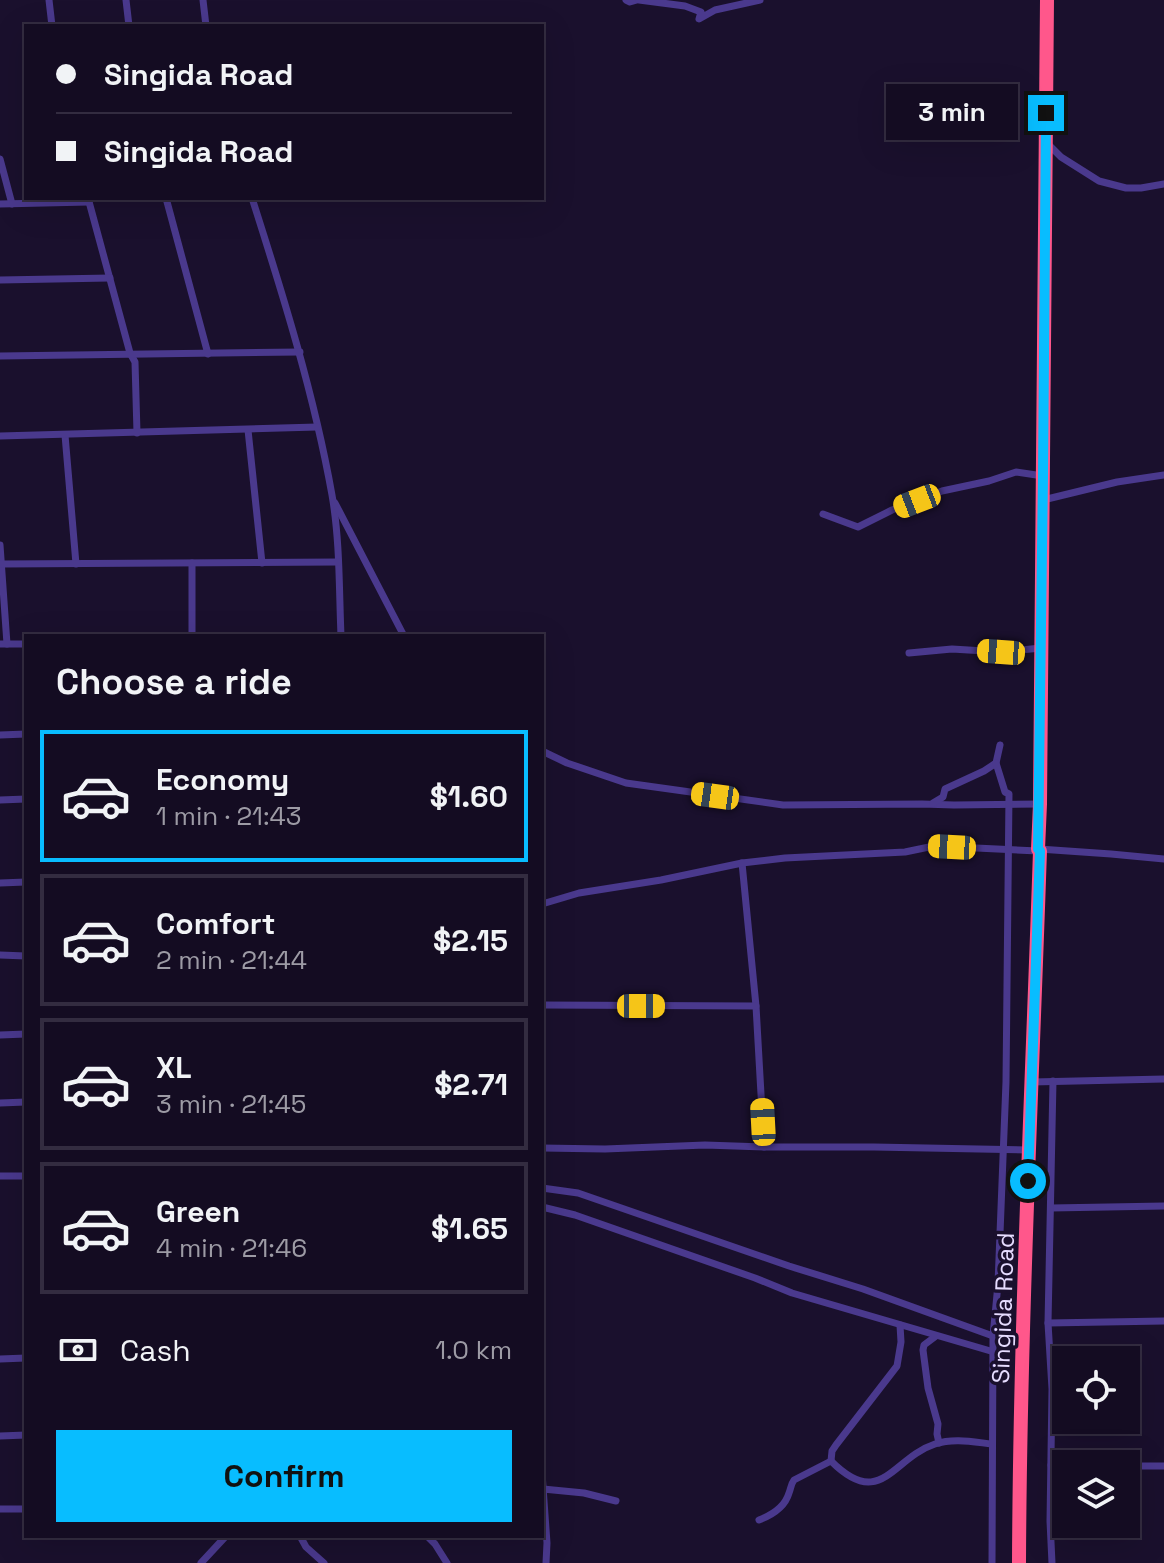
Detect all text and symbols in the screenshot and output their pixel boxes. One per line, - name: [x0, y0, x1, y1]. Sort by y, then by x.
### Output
- text: Singida Road: [104, 55, 293, 94]
- callout: 3 min: [886, 85, 1018, 141]
- text: 3 min: [918, 95, 986, 129]
- route end: [1028, 95, 1064, 131]
- text: Singida Road: [104, 132, 293, 171]
- car: [890, 481, 944, 521]
- car: [976, 638, 1026, 666]
- text: Choose a ride: [56, 659, 292, 705]
- icon: car: [60, 760, 132, 832]
- text: Economy: [156, 760, 289, 799]
- text: $1.60: [430, 777, 508, 816]
- car: [690, 781, 740, 811]
- text: 1 min · 21:43: [156, 799, 302, 833]
- car: [927, 834, 977, 860]
- icon: car: [60, 904, 132, 976]
- text: Comfort: [156, 904, 275, 943]
- text: $2.15: [433, 921, 508, 960]
- text: 2 min · 21:44: [156, 943, 307, 977]
- car: [617, 994, 665, 1018]
- icon: car: [60, 1048, 132, 1120]
- text: XL: [156, 1048, 192, 1087]
- text: $2.71: [434, 1065, 508, 1104]
- text: 3 min · 21:45: [156, 1087, 306, 1121]
- car: [750, 1097, 776, 1147]
- route start: [1010, 1163, 1046, 1199]
- icon: car: [60, 1192, 132, 1264]
- text: Green: [156, 1192, 240, 1231]
- text: $1.65: [431, 1209, 508, 1248]
- text: 4 min · 21:46: [156, 1231, 307, 1265]
- street label: Singida Road: [985, 1232, 1021, 1384]
- icon: cash: [56, 1328, 100, 1372]
- text: Cash: [120, 1331, 191, 1370]
- text: 1.0 km: [435, 1333, 512, 1367]
- map controls: [1052, 1346, 1140, 1538]
- button: locate: [1052, 1346, 1140, 1434]
- button: Confirm: [56, 1430, 512, 1522]
- button: layers: [1052, 1450, 1140, 1538]

